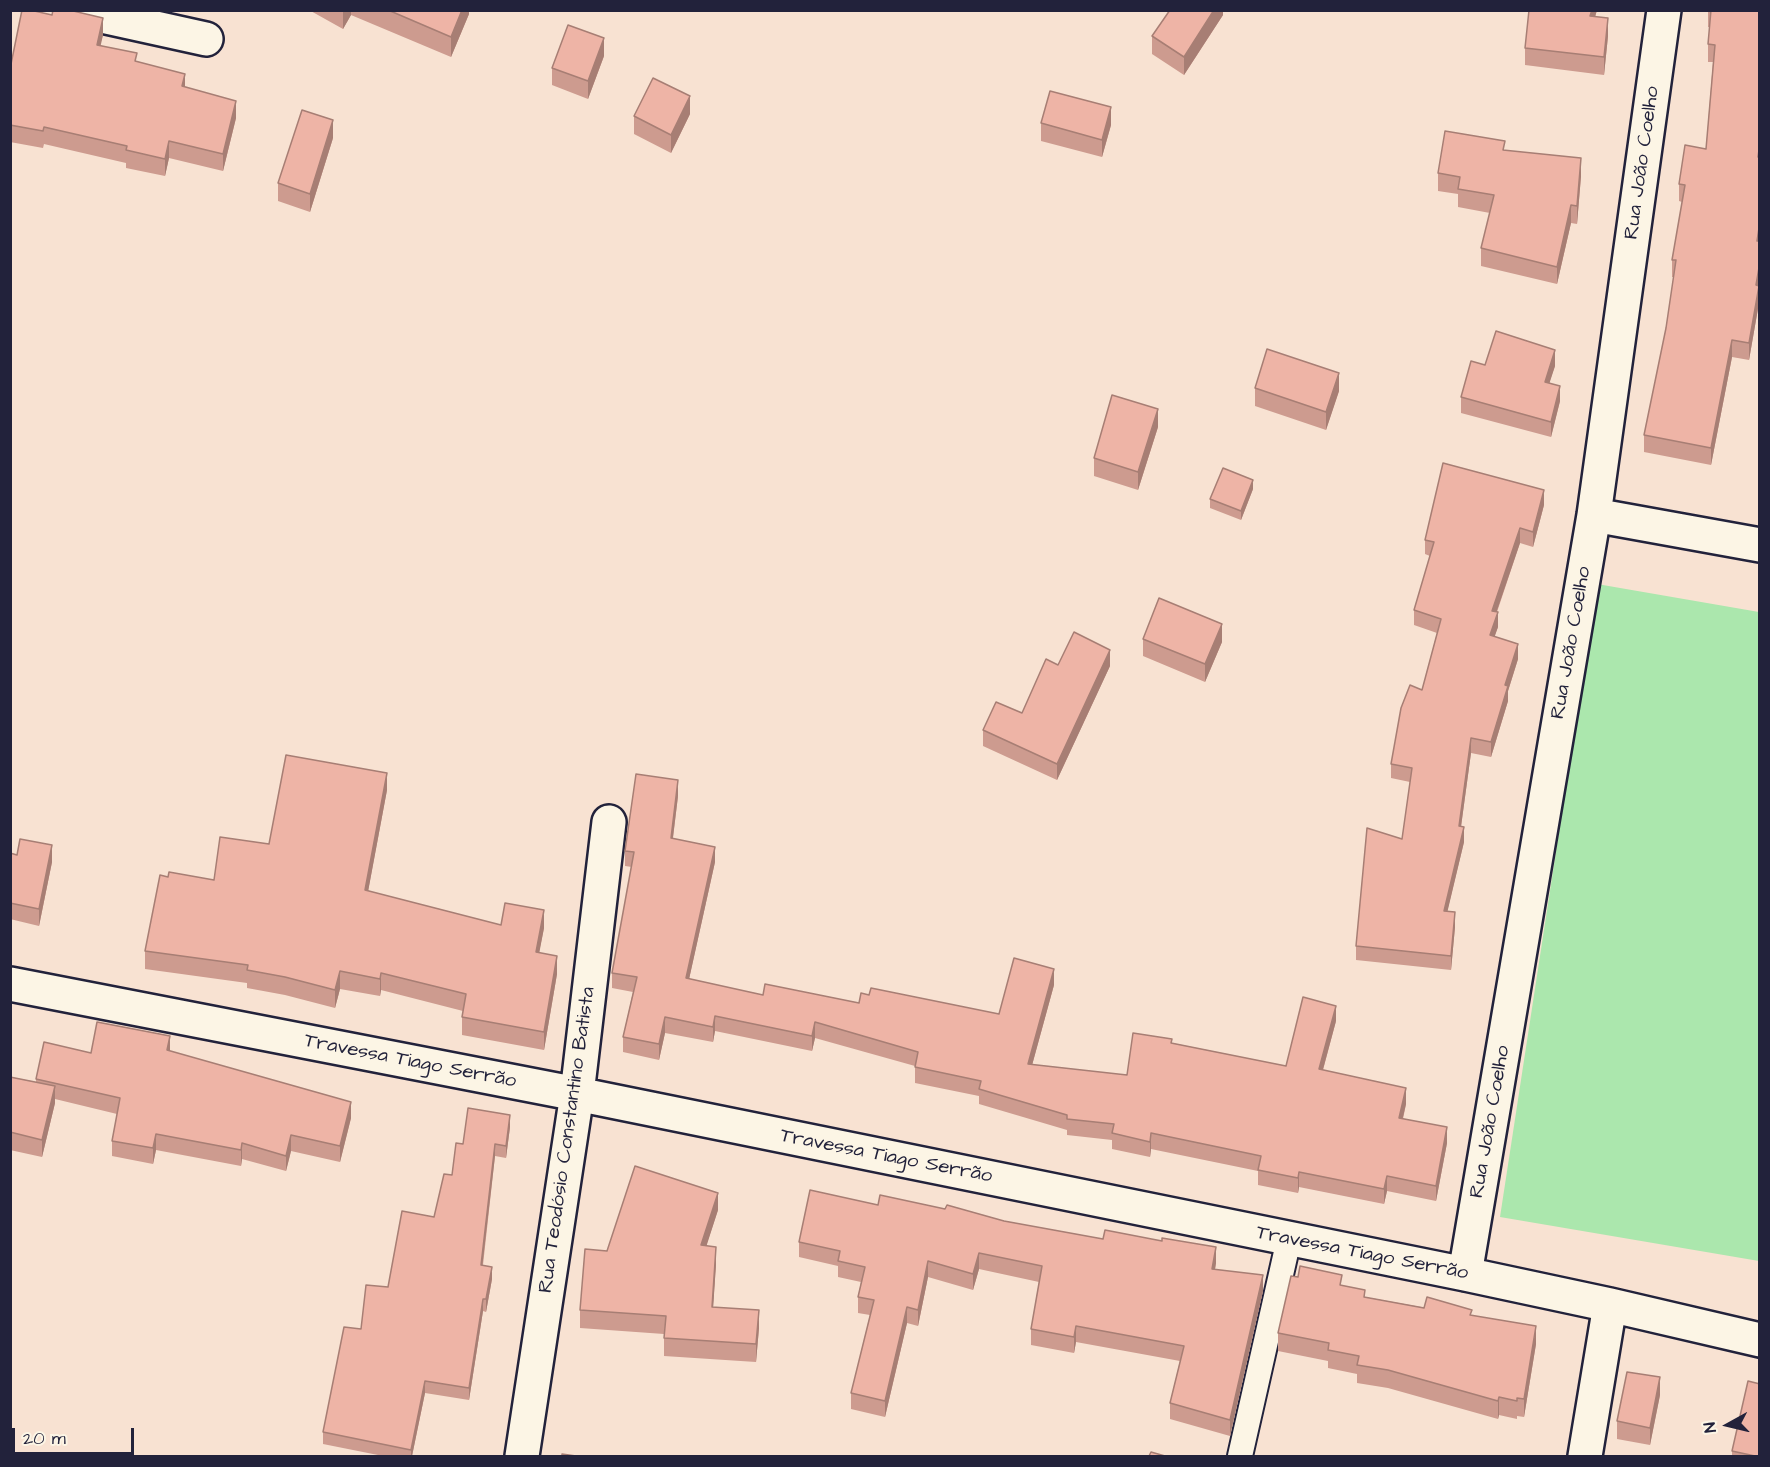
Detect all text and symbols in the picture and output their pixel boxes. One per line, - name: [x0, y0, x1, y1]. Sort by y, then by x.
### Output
- street label: Rua João Coelho: [1620, 85, 1666, 241]
- street label: Rua João Coelho: [1547, 565, 1597, 721]
- street label: Rua Teodósio Constantino Batista: [535, 985, 601, 1295]
- street label: Travessa Tiago Serrão: [302, 1030, 518, 1094]
- street label: Rua João Coelho: [1466, 1044, 1516, 1200]
- street label: Travessa Tiago Serrão: [778, 1125, 994, 1189]
- street label: Travessa Tiago Serrão: [1254, 1222, 1470, 1286]
- north arrow: [1698, 1395, 1758, 1455]
- scale bar: [15, 1416, 136, 1454]
- text: N: [1699, 1421, 1722, 1434]
- text: 20 m: [23, 1426, 66, 1451]

